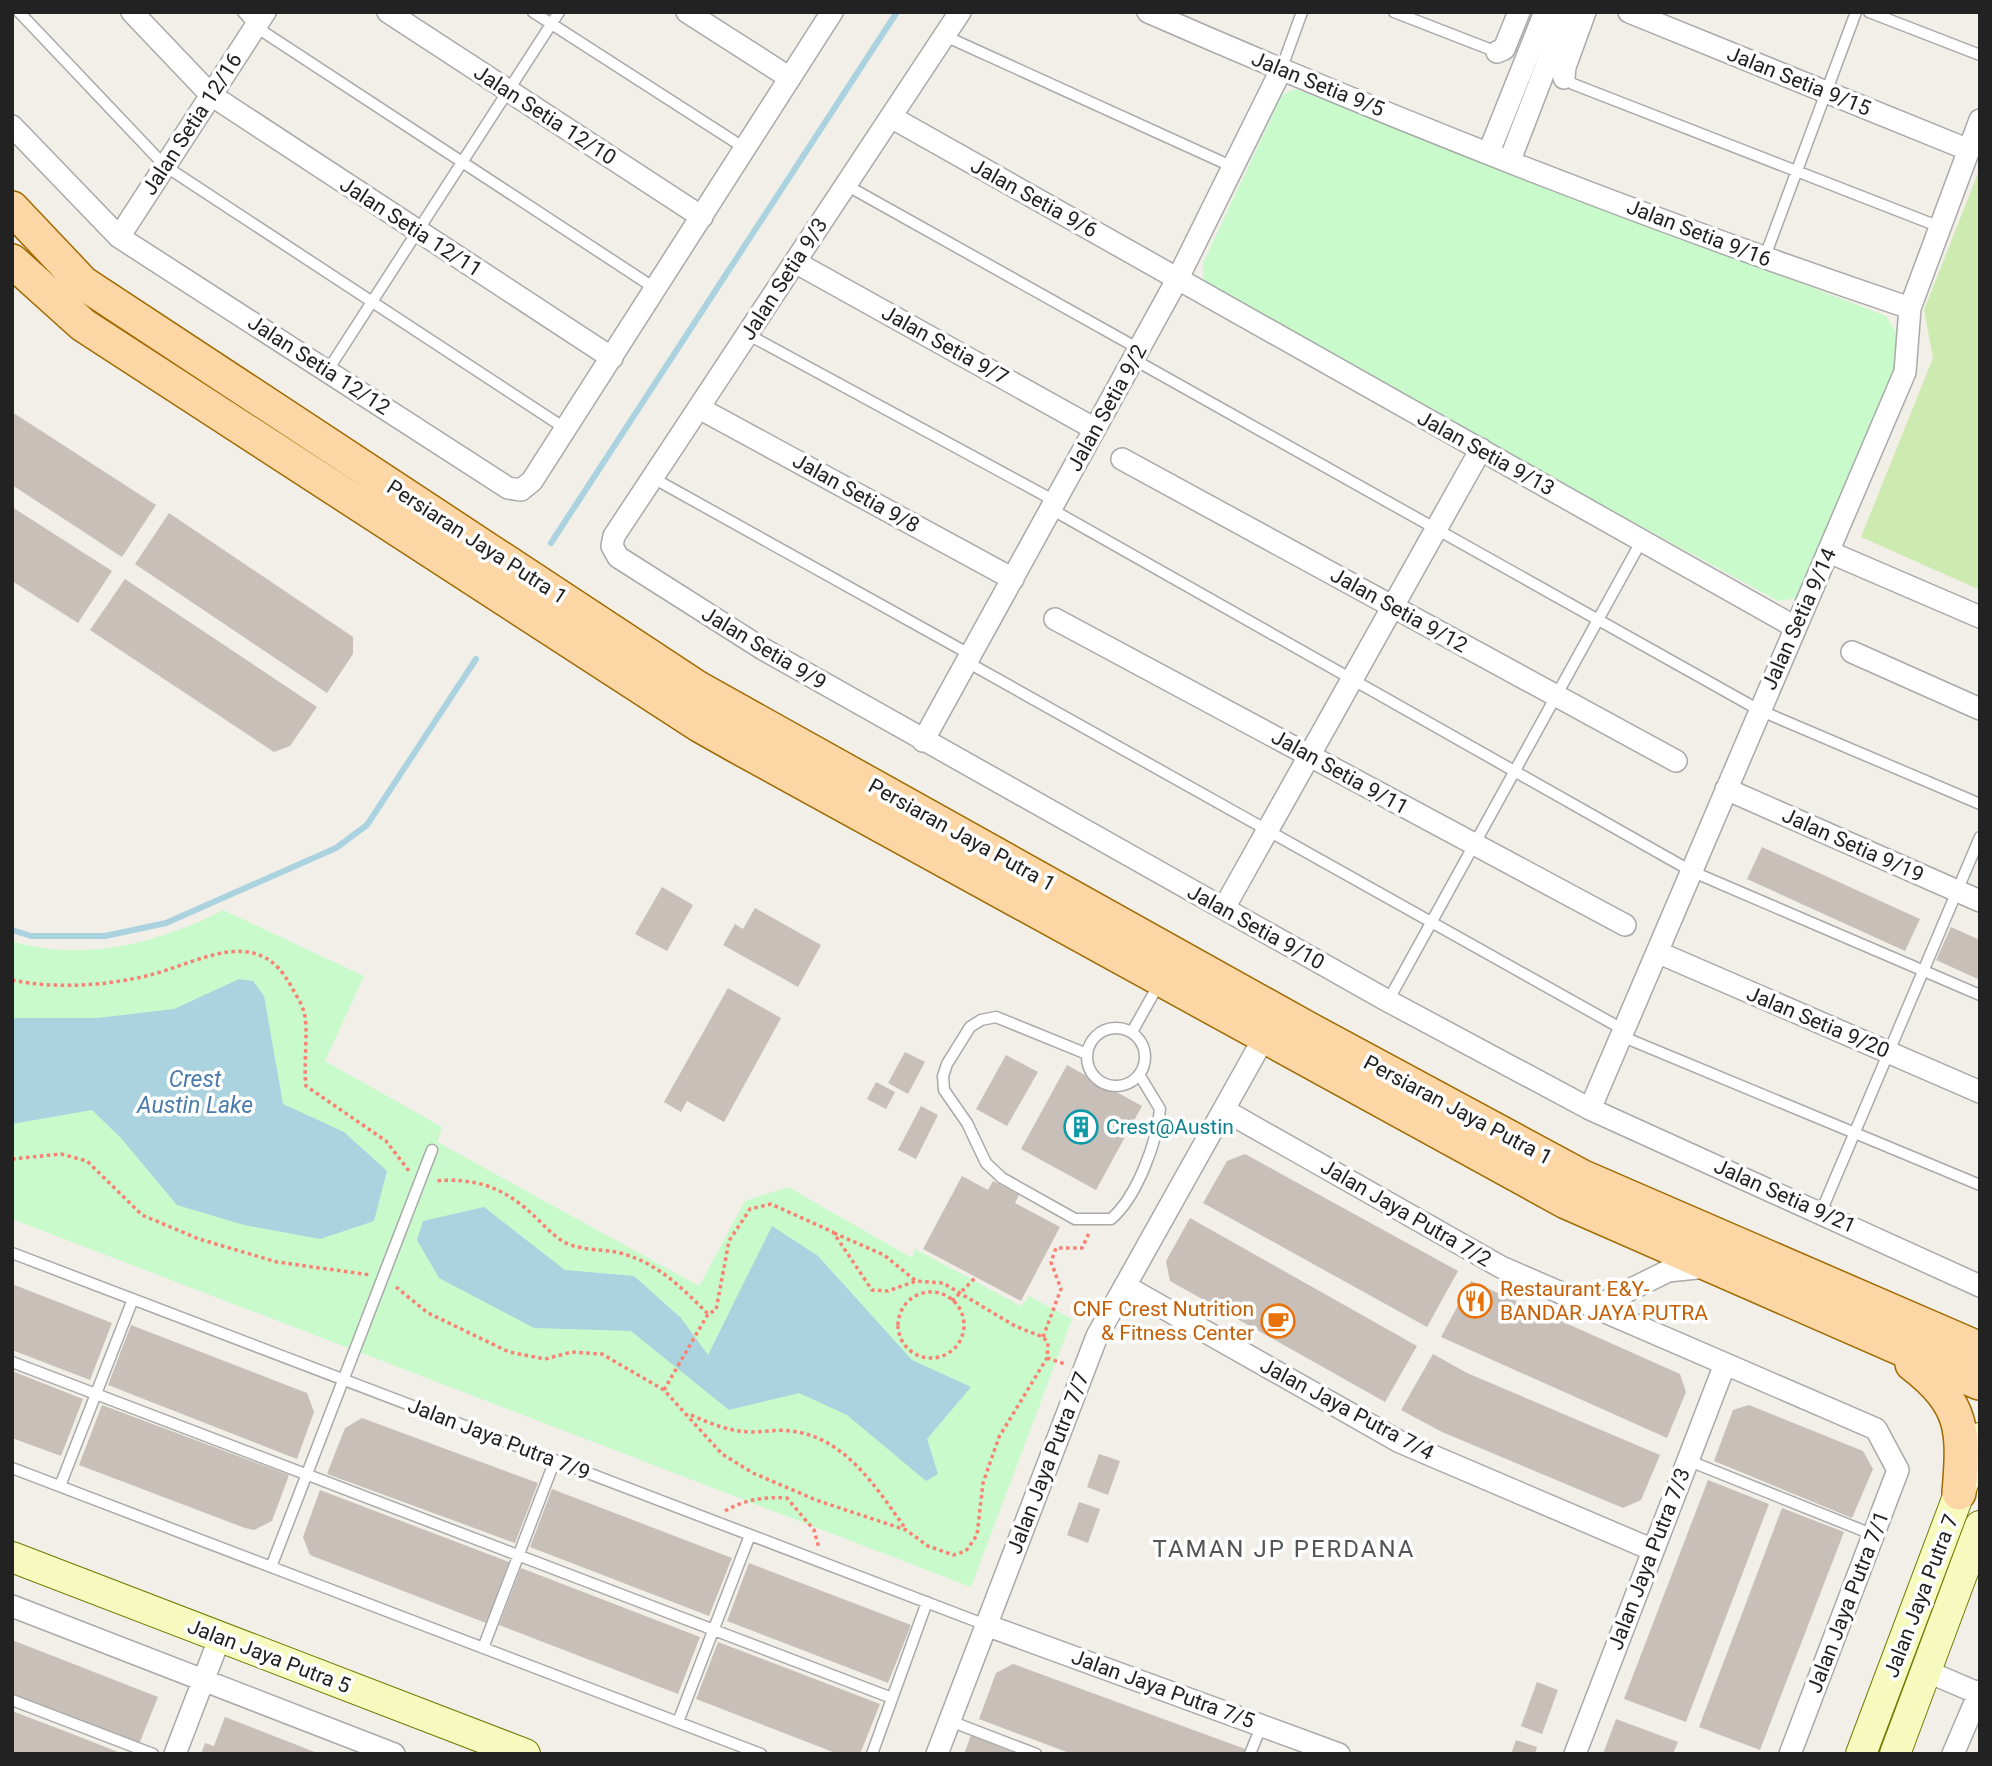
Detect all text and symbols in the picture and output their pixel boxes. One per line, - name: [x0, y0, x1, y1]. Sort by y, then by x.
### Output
- street label: Jalan Setia 9/15: [1724, 41, 1874, 121]
- street label: Jalan Setia 9/5: [1248, 46, 1388, 122]
- street label: Jalan Setia 12/16: [137, 49, 247, 199]
- street label: Jalan Setia 12/10: [470, 60, 620, 170]
- street label: Jalan Setia 9/6: [967, 153, 1101, 243]
- street label: Jalan Setia 12/11: [336, 172, 486, 282]
- street label: Jalan Setia 9/16: [1623, 194, 1775, 272]
- street label: Jalan Setia 9/3: [736, 213, 832, 345]
- street label: Jalan Setia 9/7: [878, 300, 1012, 390]
- street label: Jalan Setia 12/12: [244, 310, 395, 420]
- street label: Jalan Setia 9/2: [1062, 340, 1152, 475]
- street label: Jalan Setia 9/13: [1413, 406, 1559, 500]
- street label: Jalan Setia 9/8: [789, 448, 923, 538]
- street label: Persiaran Jaya Putra 1: [382, 475, 572, 609]
- street label: Jalan Setia 9/14: [1757, 544, 1841, 694]
- street label: Jalan Setia 9/12: [1326, 563, 1472, 658]
- street label: Jalan Setia 9/9: [697, 601, 831, 695]
- street label: Jalan Setia 9/11: [1267, 725, 1413, 819]
- street label: Persiaran Jaya Putra 1: [864, 774, 1060, 896]
- street label: Jalan Setia 9/19: [1778, 803, 1928, 887]
- street label: Jalan Setia 9/10: [1183, 880, 1329, 974]
- street label: Jalan Setia 9/20: [1743, 981, 1893, 1063]
- street label: Persiaran Jaya Putra 1: [1360, 1050, 1556, 1170]
- water label: Crest Austin Lake: [136, 1066, 253, 1119]
- building icon: Crest@Austin: [1062, 1108, 1100, 1146]
- place label: Crest@Austin: [1106, 1115, 1234, 1139]
- street label: Jalan Jaya Putra 7/2: [1316, 1154, 1496, 1272]
- street label: Jalan Setia 9/21: [1710, 1154, 1860, 1238]
- place label: Restaurant E&Y- BANDAR JAYA PUTRA: [1500, 1277, 1708, 1325]
- restaurant icon: Restaurant E&Y- BANDAR JAYA PUTRA: [1456, 1282, 1494, 1320]
- place label: CNF Crest Nutrition & Fitness Center: [1073, 1297, 1254, 1345]
- cafe icon: CNF Crest Nutrition & Fitness Center: [1259, 1302, 1297, 1340]
- street label: Jalan Jaya Putra 7/4: [1256, 1353, 1438, 1465]
- street label: Jalan Jaya Putra 7/7: [1002, 1369, 1094, 1557]
- street label: Jalan Jaya Putra 7/9: [405, 1393, 593, 1485]
- street label: Jalan Jaya Putra 7/3: [1603, 1465, 1695, 1653]
- street label: Jalan Jaya Putra 7/1: [1802, 1508, 1894, 1696]
- street label: Jalan Jaya Putra 7: [1879, 1511, 1963, 1681]
- district label: TAMAN JP PERDANA: [1153, 1535, 1416, 1563]
- street label: Jalan Jaya Putra 5: [184, 1614, 354, 1698]
- street label: Jalan Jaya Putra 7/5: [1068, 1645, 1258, 1733]

